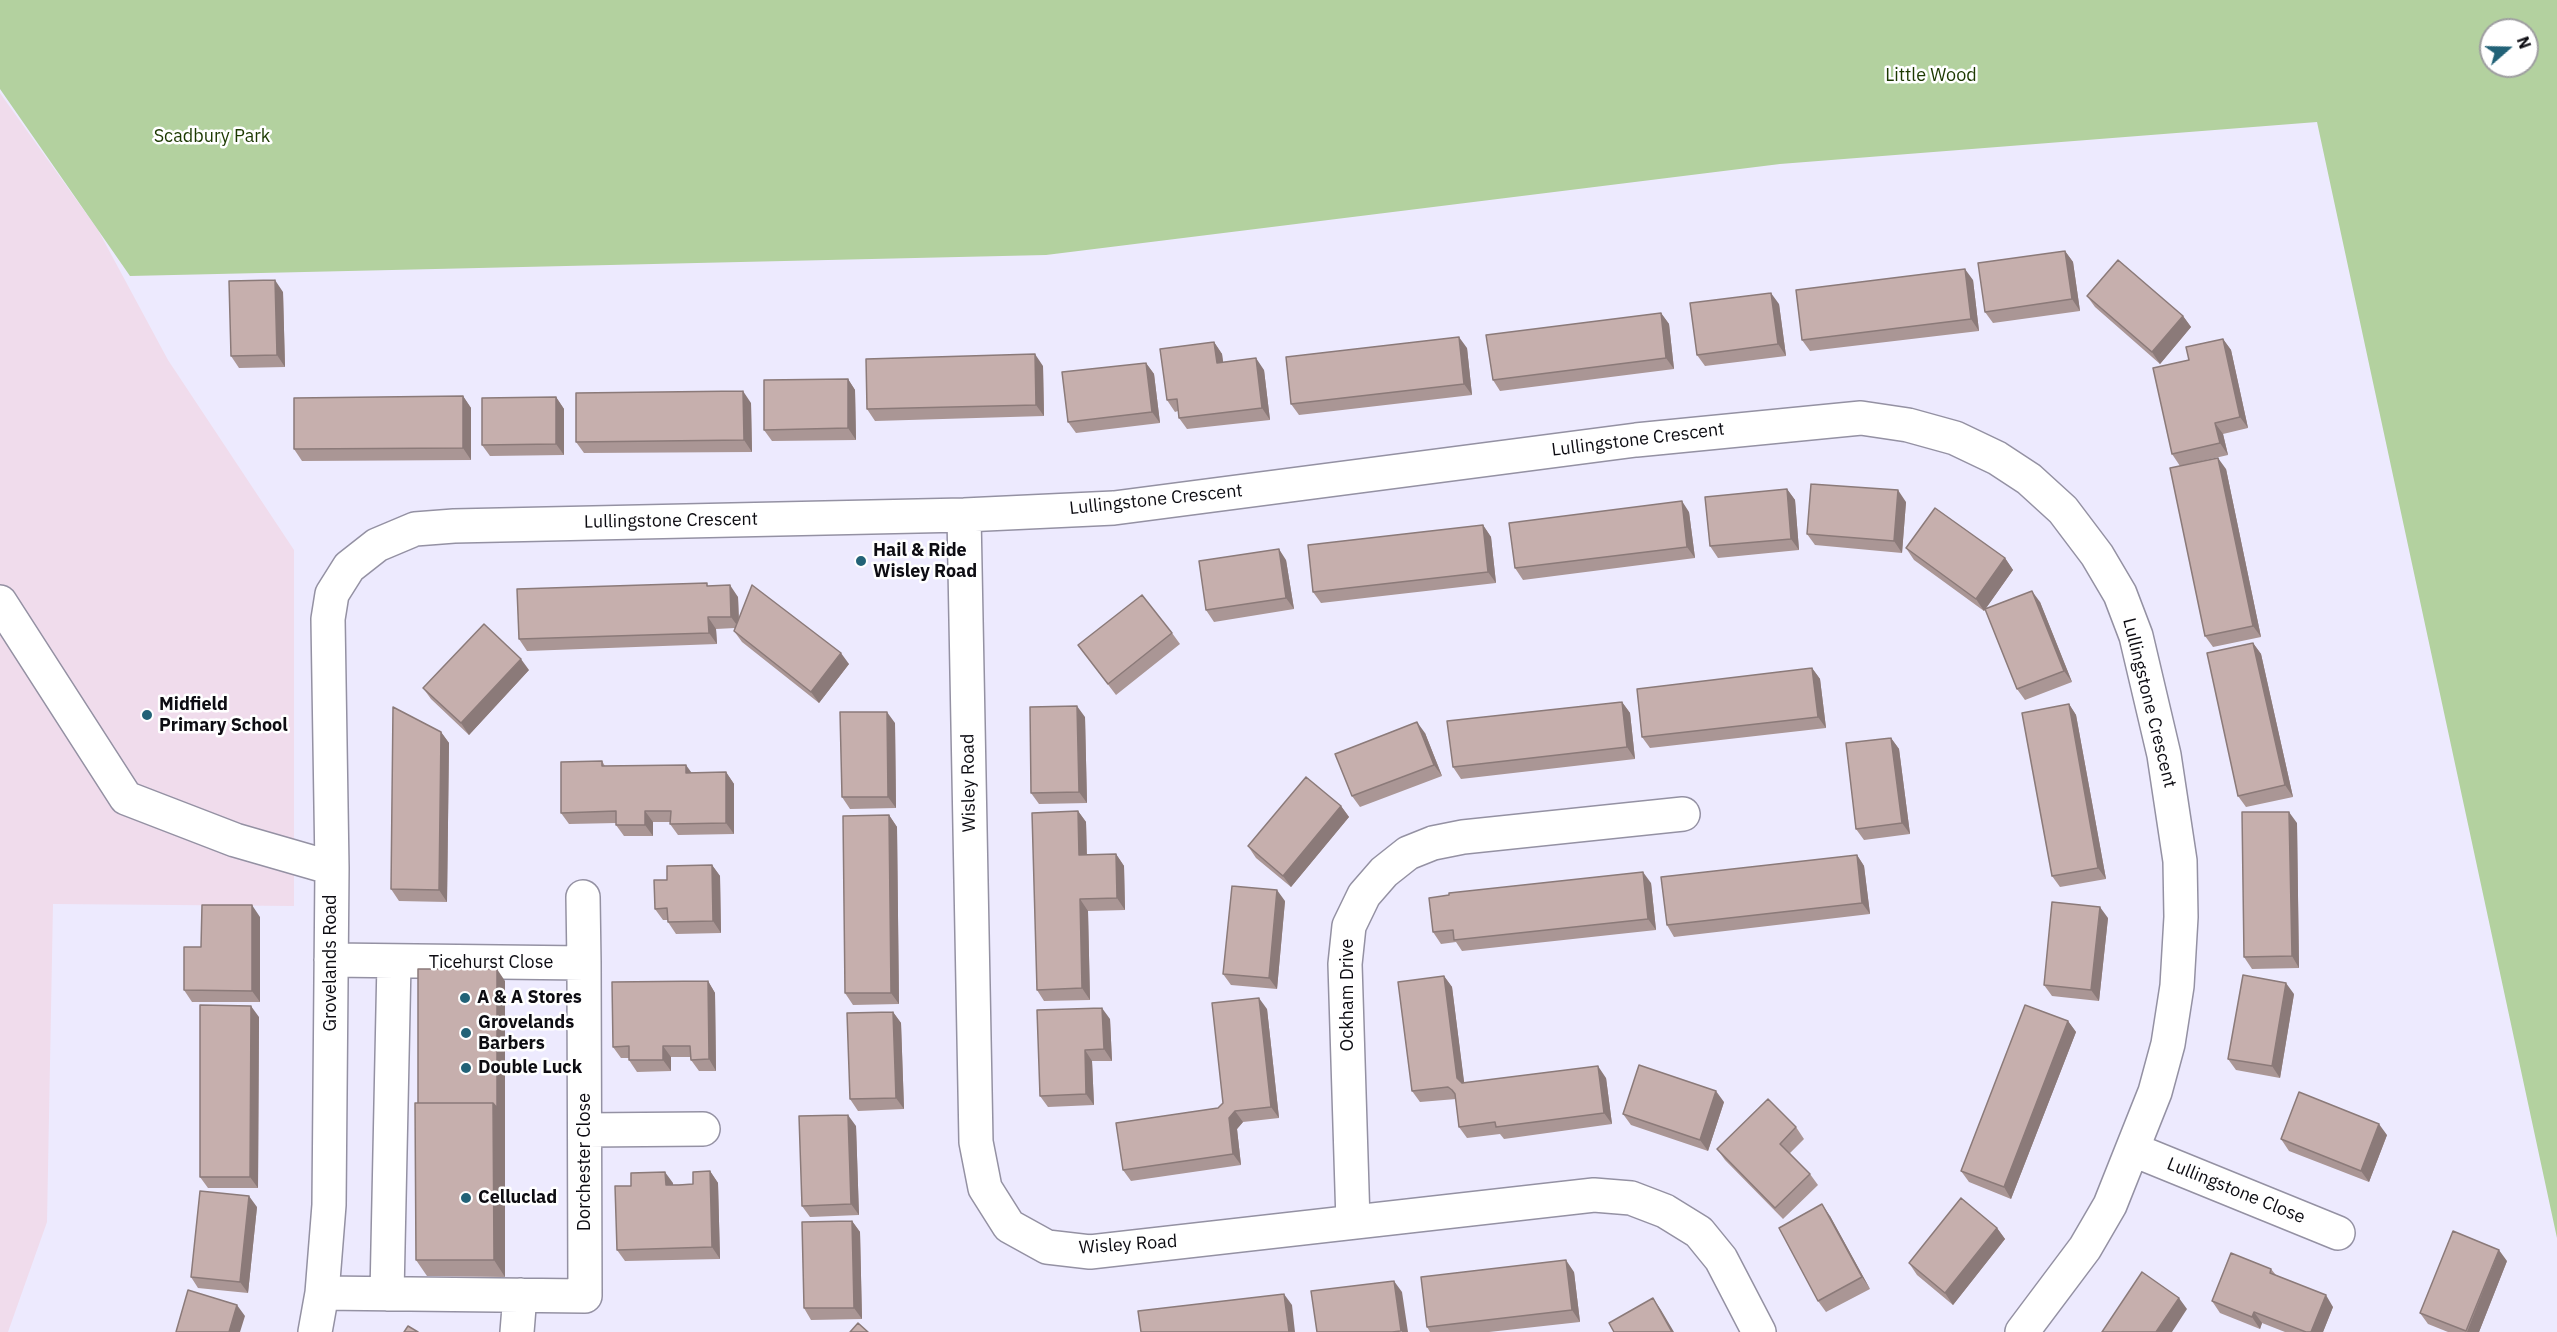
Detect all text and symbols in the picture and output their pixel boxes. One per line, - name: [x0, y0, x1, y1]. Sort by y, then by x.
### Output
- north arrow: [2479, 18, 2539, 78]
- text: N: [2513, 34, 2535, 51]
- park label: Little Wood: [1885, 65, 1977, 87]
- park label: Scadbury Park: [154, 126, 270, 148]
- street label: Lullingstone Crescent: [1550, 419, 1726, 461]
- street label: Lullingstone Crescent: [1068, 480, 1244, 520]
- street label: Lullingstone Crescent: [584, 509, 758, 533]
- place label: Hail & Ride Wisley Road: [873, 540, 977, 582]
- marker: Hail & Ride Wisley Road: [854, 554, 868, 568]
- street label: Lullingstone Crescent: [2117, 616, 2181, 790]
- place label: Midfield Primary School: [159, 694, 288, 736]
- marker: Midfield Primary School: [140, 708, 154, 722]
- street label: Wisley Road: [957, 734, 981, 832]
- street label: Grovelands Road: [320, 894, 342, 1032]
- street label: Ockham Drive: [1337, 939, 1359, 1051]
- street label: Ticehurst Close: [429, 952, 553, 974]
- place label: A & A Stores: [477, 987, 582, 1009]
- marker: A & A Stores: [458, 991, 472, 1005]
- place label: Grovelands Barbers: [478, 1012, 574, 1054]
- marker: Grovelands Barbers: [459, 1026, 473, 1040]
- place label: Double Luck: [478, 1057, 582, 1079]
- marker: Double Luck: [459, 1061, 473, 1075]
- street label: Dorchester Close: [574, 1093, 596, 1231]
- street label: Lullingstone Close: [2164, 1153, 2308, 1229]
- place label: Celluclad: [478, 1187, 557, 1209]
- marker: Celluclad: [459, 1191, 473, 1205]
- street label: Wisley Road: [1078, 1231, 1178, 1259]

